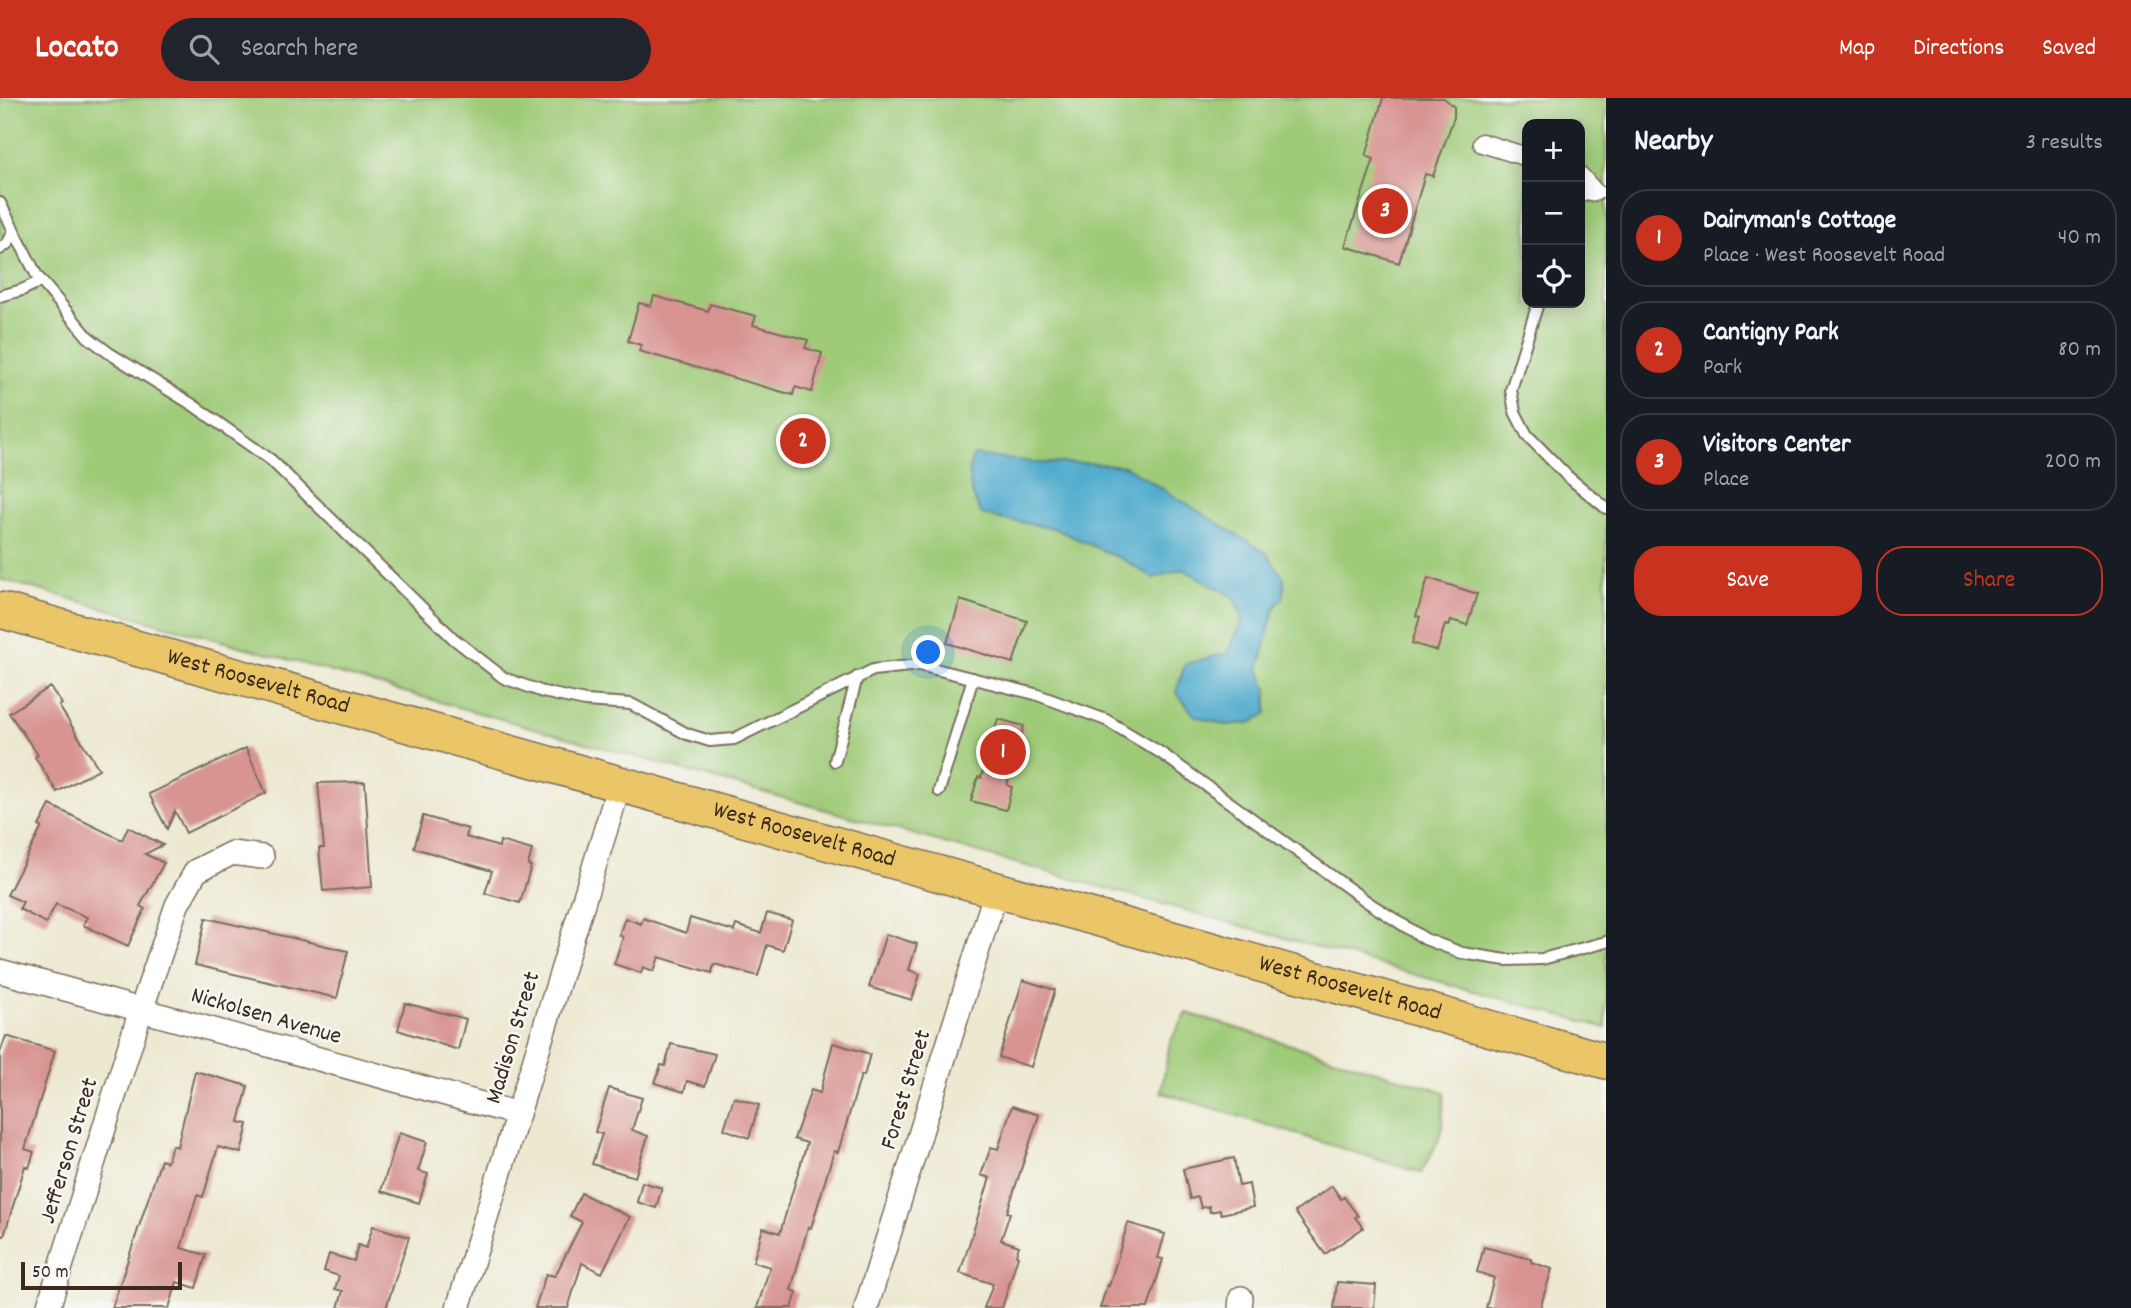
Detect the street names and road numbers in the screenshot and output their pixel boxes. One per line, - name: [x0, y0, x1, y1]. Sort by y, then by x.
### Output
- street label: West Roosevelt Road: [163, 641, 353, 724]
- street label: West Roosevelt Road: [709, 794, 899, 878]
- street label: West Roosevelt Road: [1255, 947, 1445, 1031]
- street label: Madison Street: [478, 968, 550, 1108]
- street label: Nickolsen Avenue: [187, 979, 345, 1055]
- street label: Forest Street: [873, 1026, 941, 1154]
- street label: Jefferson Street: [32, 1074, 108, 1228]

